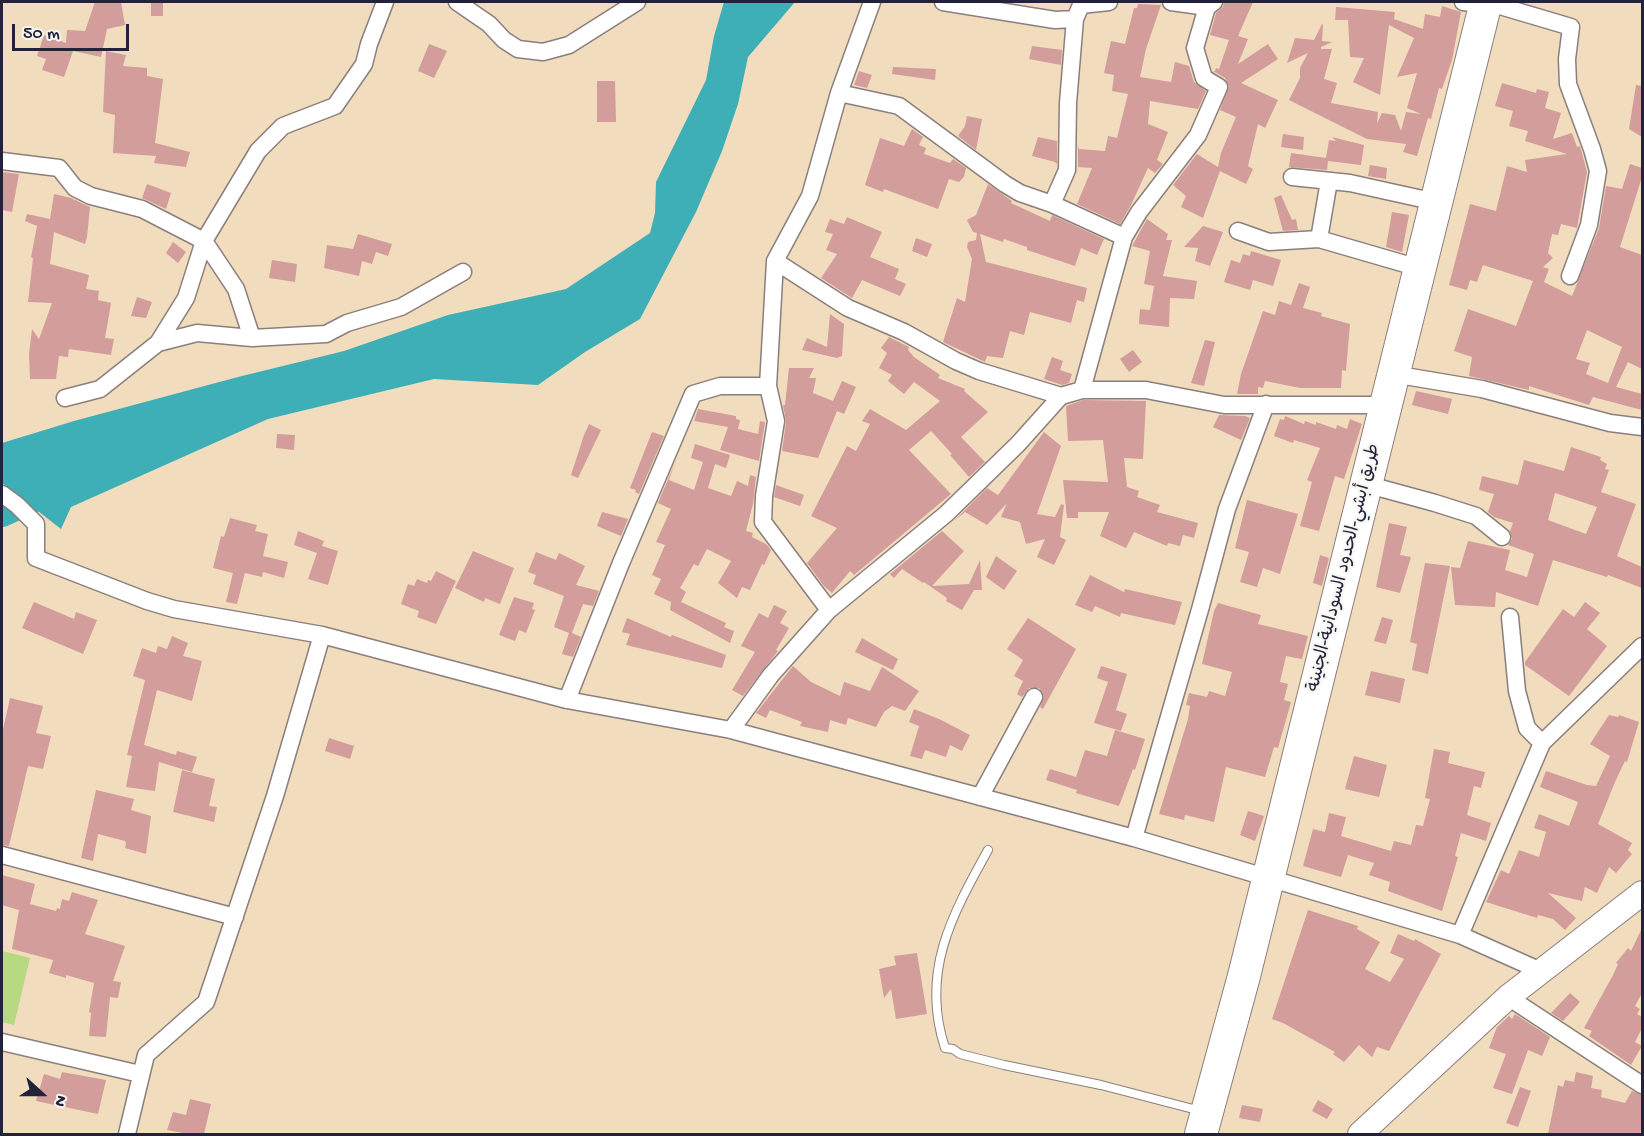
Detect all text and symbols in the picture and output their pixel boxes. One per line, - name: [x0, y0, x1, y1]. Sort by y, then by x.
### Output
- scale bar: [15, 12, 132, 50]
- text: 50 m: [23, 24, 60, 45]
- street label: طريق أبشي-الحدود السودانية-الجنينة: [1304, 442, 1386, 694]
- north arrow: [12, 1064, 72, 1124]
- text: N: [49, 1092, 70, 1109]

